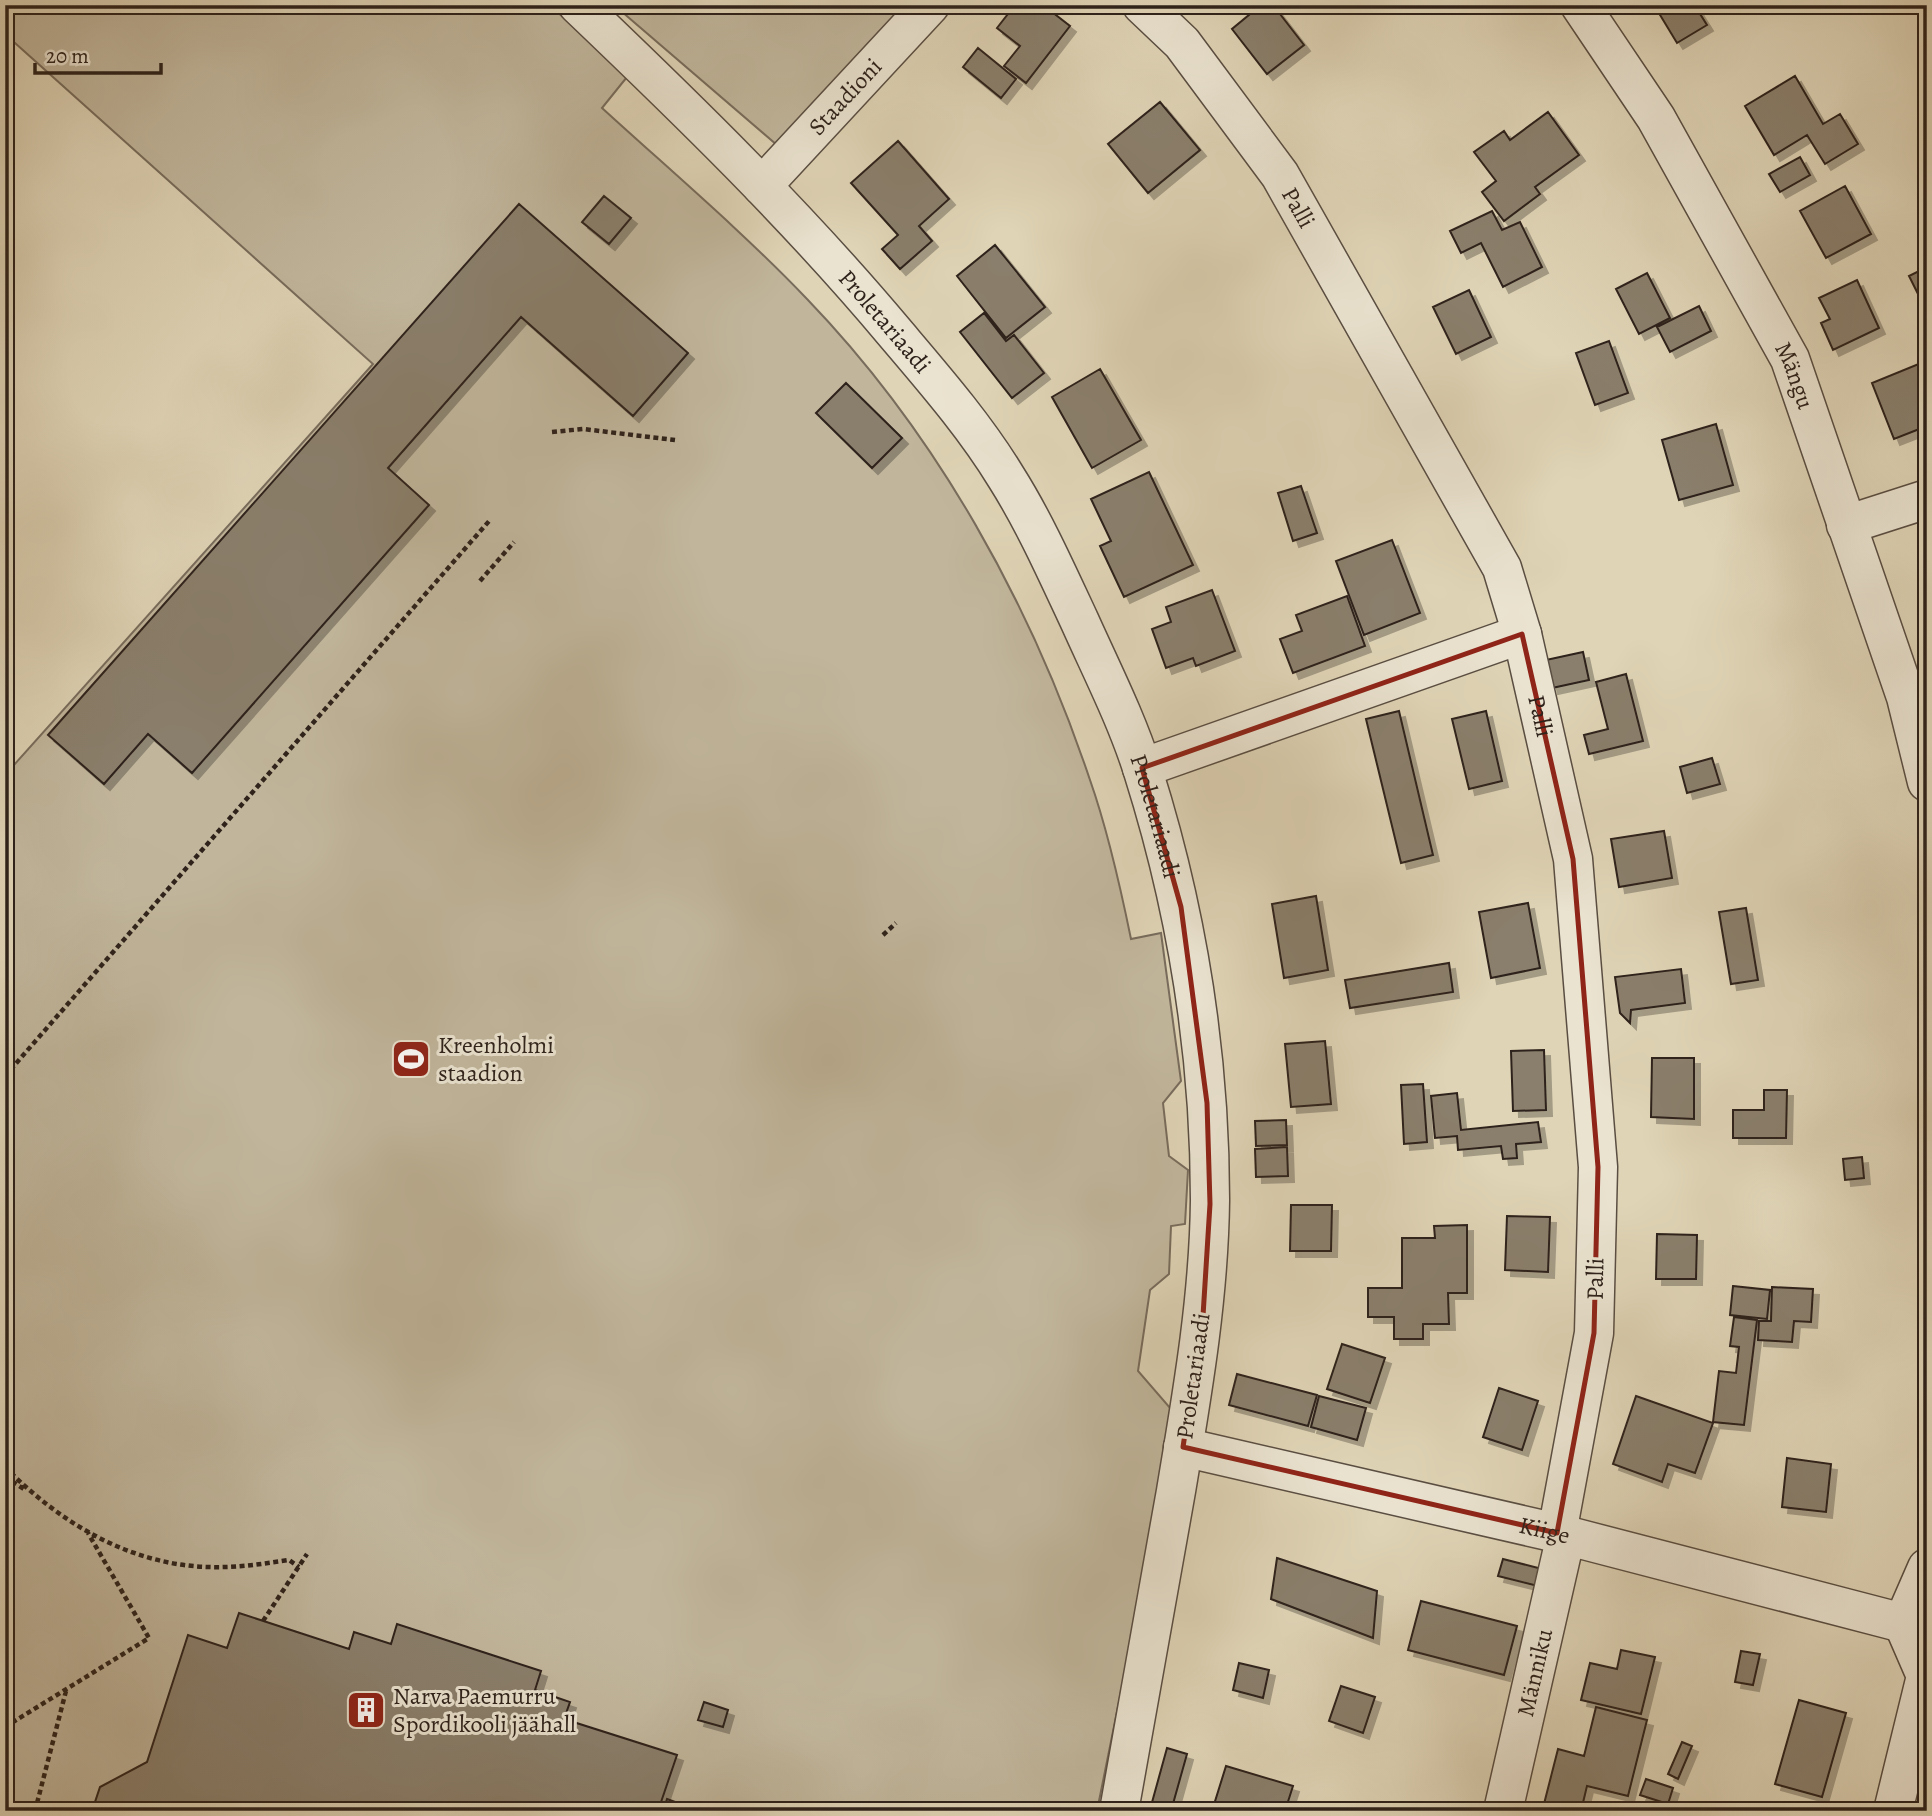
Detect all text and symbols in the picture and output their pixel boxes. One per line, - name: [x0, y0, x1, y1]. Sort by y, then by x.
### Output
- scale bar: [35, 32, 161, 76]
- text: 20 m: [46, 42, 89, 70]
- street label: Staadioni: [801, 51, 889, 142]
- street label: Palli: [1274, 181, 1323, 234]
- street label: Proletariaadi: [831, 262, 938, 380]
- street label: Mängu: [1767, 336, 1822, 413]
- street label: Palli: [1520, 692, 1561, 740]
- street label: Proletariaadi: [1123, 750, 1188, 881]
- place label: Kreenholmi staadion: [438, 1029, 554, 1089]
- sports icon: Kreenholmi staadion: [390, 1038, 432, 1080]
- street label: Palli: [1579, 1258, 1611, 1300]
- street label: Proletariaadi: [1168, 1311, 1218, 1441]
- street label: Kiige: [1516, 1509, 1574, 1552]
- street label: Männiku: [1509, 1625, 1560, 1720]
- place label: Narva Paemurru Spordikooli jäähall: [393, 1680, 576, 1740]
- building icon: Narva Paemurru Spordikooli jäähall: [345, 1689, 387, 1731]

